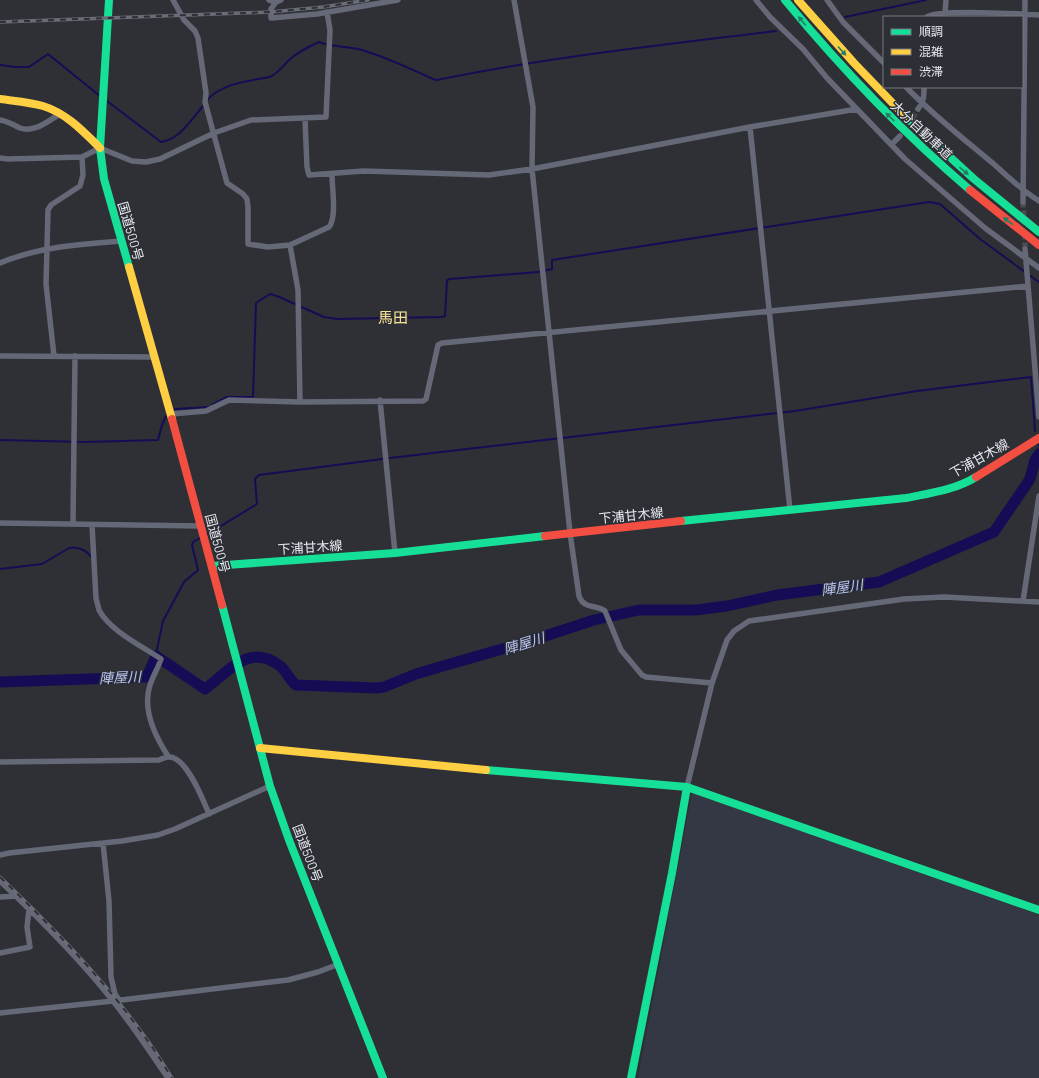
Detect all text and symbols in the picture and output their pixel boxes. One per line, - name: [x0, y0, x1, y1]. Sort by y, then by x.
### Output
- one-way arrow: [798, 15, 807, 26]
- legend: [883, 16, 1023, 88]
- text: 順調: [919, 24, 943, 38]
- text: 混雑: [919, 44, 943, 58]
- one-way arrow: [837, 45, 846, 56]
- text: 渋滞: [919, 64, 943, 78]
- street label: 大分自動車道: [888, 98, 956, 162]
- one-way arrow: [885, 112, 895, 121]
- one-way arrow: [959, 166, 969, 176]
- street label: 国道500号: [115, 200, 147, 262]
- one-way arrow: [1003, 217, 1014, 226]
- district label: 馬田: [378, 308, 408, 326]
- street label: 下浦甘木線: [947, 435, 1011, 481]
- street label: 下浦甘木線: [598, 504, 664, 526]
- street label: 国道500号: [202, 512, 234, 574]
- street label: 下浦甘木線: [277, 537, 343, 557]
- water label: 陣屋川: [820, 575, 866, 598]
- water label: 陣屋川: [501, 628, 548, 657]
- water label: 陣屋川: [99, 667, 143, 687]
- street label: 国道500号: [290, 822, 326, 884]

